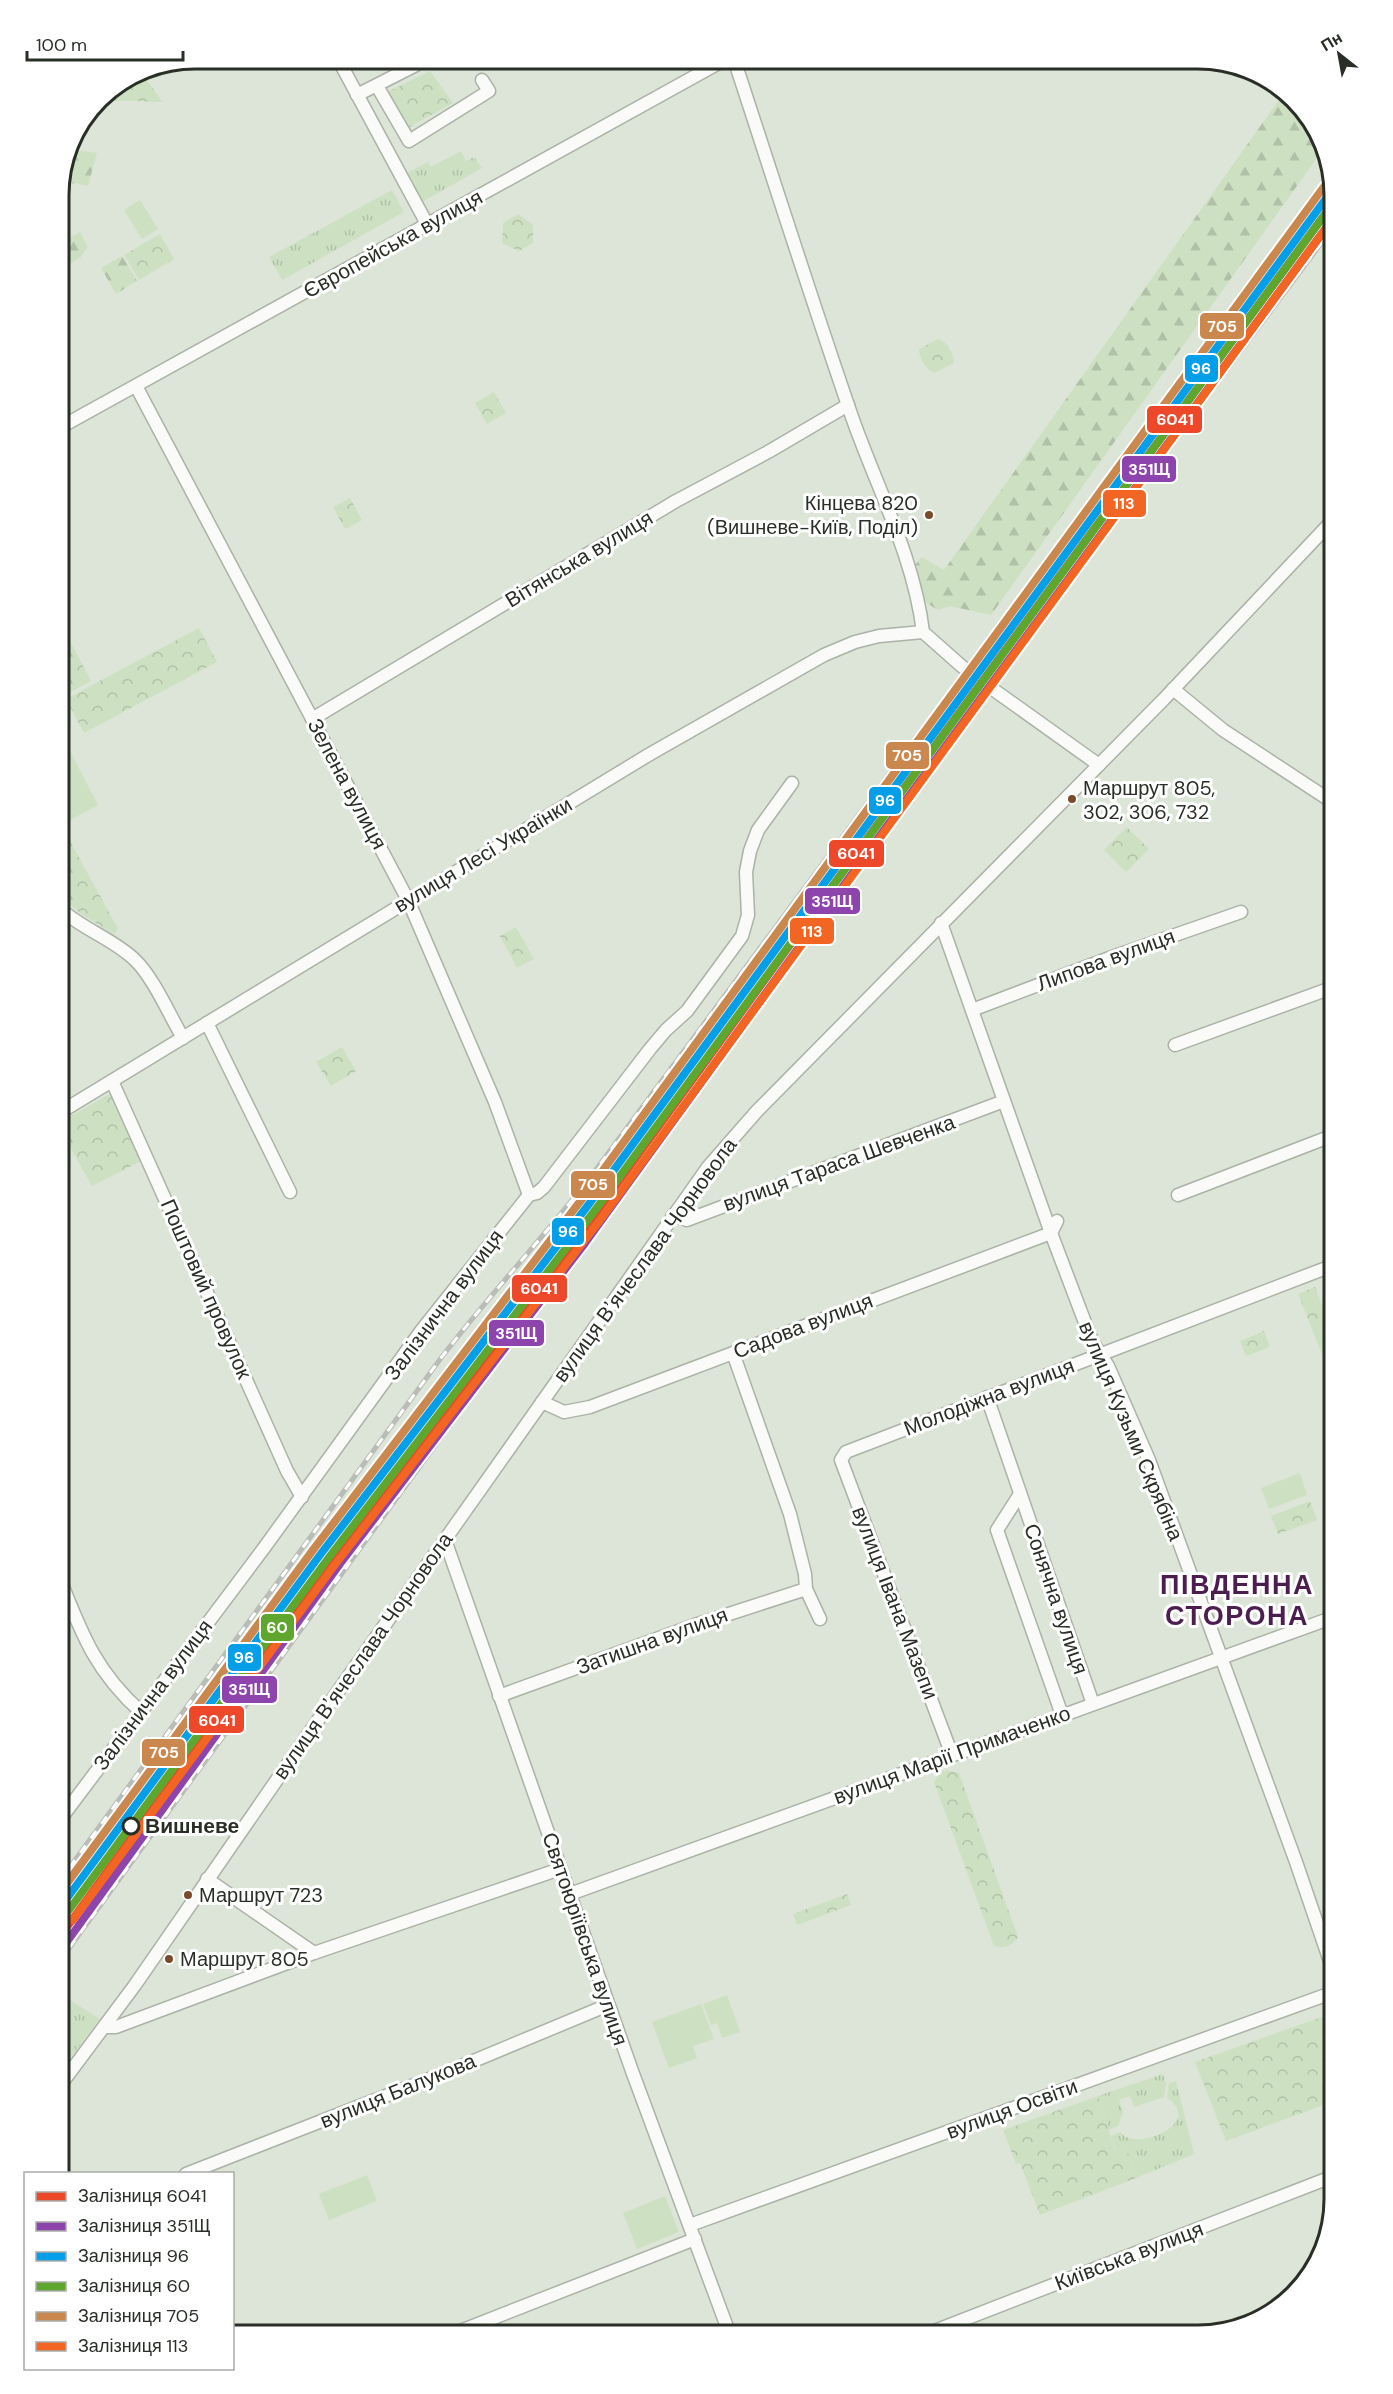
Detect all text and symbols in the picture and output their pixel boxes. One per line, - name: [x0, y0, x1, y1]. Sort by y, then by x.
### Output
- scale bar: [27, 24, 183, 62]
- north arrow: [1309, 24, 1369, 84]
- text: Пн: [1317, 27, 1346, 56]
- text: 100 m: [36, 33, 87, 57]
- street label: Європейська вулиця: [298, 183, 488, 305]
- line badge: 705: [1199, 312, 1245, 340]
- text: 705: [1207, 316, 1237, 337]
- line badge: 96: [1184, 354, 1219, 383]
- text: 96: [1191, 358, 1211, 379]
- line badge: 6041: [1146, 405, 1203, 434]
- text: 6041: [1156, 409, 1194, 430]
- line badge: 351Щ: [1121, 455, 1177, 483]
- text: 351Щ: [1128, 459, 1171, 480]
- line badge: 113: [1102, 489, 1147, 518]
- place label: Кінцева 820 (Вишневе-Київ, Поділ): [707, 490, 918, 540]
- text: 113: [1113, 493, 1135, 514]
- street label: Вітянська вулиця: [500, 504, 658, 614]
- marker: Кінцева 820 (Вишневе-Київ, Поділ): [923, 509, 935, 521]
- street label: Зелена вулиця: [301, 714, 393, 854]
- line badge: 705: [885, 741, 930, 770]
- text: 705: [892, 745, 922, 766]
- place label: Маршрут 805, 302, 306, 732: [1083, 775, 1215, 825]
- line badge: 96: [868, 786, 902, 815]
- text: 96: [875, 790, 895, 811]
- street label: вулиця Лесі Українки: [389, 791, 577, 919]
- marker: Маршрут 805, 302, 306, 732: [1066, 793, 1078, 805]
- line badge: 6041: [828, 839, 885, 868]
- text: 6041: [837, 843, 875, 864]
- line badge: 351Щ: [804, 887, 861, 915]
- text: 351Щ: [811, 891, 854, 912]
- line badge: 113: [789, 917, 835, 945]
- text: 113: [801, 921, 823, 942]
- street label: Липова вулиця: [1033, 922, 1179, 998]
- street label: вулиця Тараса Шевченка: [719, 1108, 959, 1218]
- street label: вулиця Вʼячеслава Чорновола: [547, 1132, 743, 1388]
- line badge: 705: [570, 1170, 616, 1199]
- text: 705: [578, 1174, 608, 1195]
- street label: Поштовий провулок: [154, 1195, 259, 1384]
- line badge: 96: [551, 1217, 585, 1246]
- text: 96: [558, 1221, 578, 1242]
- street label: Залізнична вулиця: [378, 1224, 510, 1386]
- line badge: 6041: [511, 1274, 568, 1303]
- text: 6041: [520, 1278, 558, 1299]
- street label: Садова вулиця: [729, 1287, 877, 1365]
- street label: вулиця Кузьми Скрябіна: [1072, 1317, 1190, 1545]
- line badge: 351Щ: [488, 1319, 545, 1347]
- text: 351Щ: [495, 1323, 538, 1344]
- street label: Молодіжна вулиця: [900, 1352, 1078, 1442]
- street label: вулиця Івана Мазепи: [845, 1503, 945, 1703]
- street label: Сонячна вулиця: [1017, 1520, 1095, 1678]
- street label: вулиця Вʼячеслава Чорновола: [267, 1527, 459, 1785]
- district label: ПІВДЕННА СТОРОНА: [1160, 1567, 1314, 1633]
- street label: Затишна вулиця: [572, 1601, 732, 1681]
- line badge: 60: [260, 1613, 295, 1642]
- street label: Залізнична вулиця: [87, 1614, 219, 1776]
- text: 60: [266, 1617, 288, 1638]
- line badge: 96: [227, 1643, 262, 1672]
- text: 96: [234, 1647, 254, 1668]
- line badge: 351Щ: [221, 1675, 278, 1704]
- text: 351Щ: [228, 1679, 271, 1700]
- street label: вулиця Марії Примаченко: [830, 1699, 1074, 1811]
- line badge: 6041: [188, 1705, 245, 1734]
- text: 6041: [198, 1710, 236, 1731]
- line badge: 705: [141, 1738, 186, 1767]
- text: 705: [149, 1742, 179, 1763]
- place label: Вишневе: [145, 1812, 239, 1840]
- marker: Вишневе: [122, 1817, 140, 1835]
- street label: Святоюріївська вулиця: [535, 1829, 635, 2049]
- place label: Маршрут 723: [199, 1882, 323, 1908]
- marker: Маршрут 723: [182, 1889, 194, 1901]
- place label: Маршрут 805: [180, 1946, 309, 1972]
- marker: Маршрут 805: [163, 1953, 175, 1965]
- street label: вулиця Балукова: [316, 2047, 480, 2135]
- street label: вулиця Освіти: [943, 2072, 1081, 2146]
- legend: [24, 2172, 234, 2370]
- text: Залізниця 6041: [78, 2184, 207, 2208]
- text: Залізниця 351Щ: [78, 2214, 211, 2238]
- street label: Київська вулиця: [1051, 2215, 1207, 2297]
- text: Залізниця 96: [78, 2244, 189, 2268]
- text: Залізниця 60: [78, 2274, 190, 2298]
- text: Залізниця 705: [78, 2304, 199, 2328]
- text: Залізниця 113: [78, 2334, 188, 2358]

